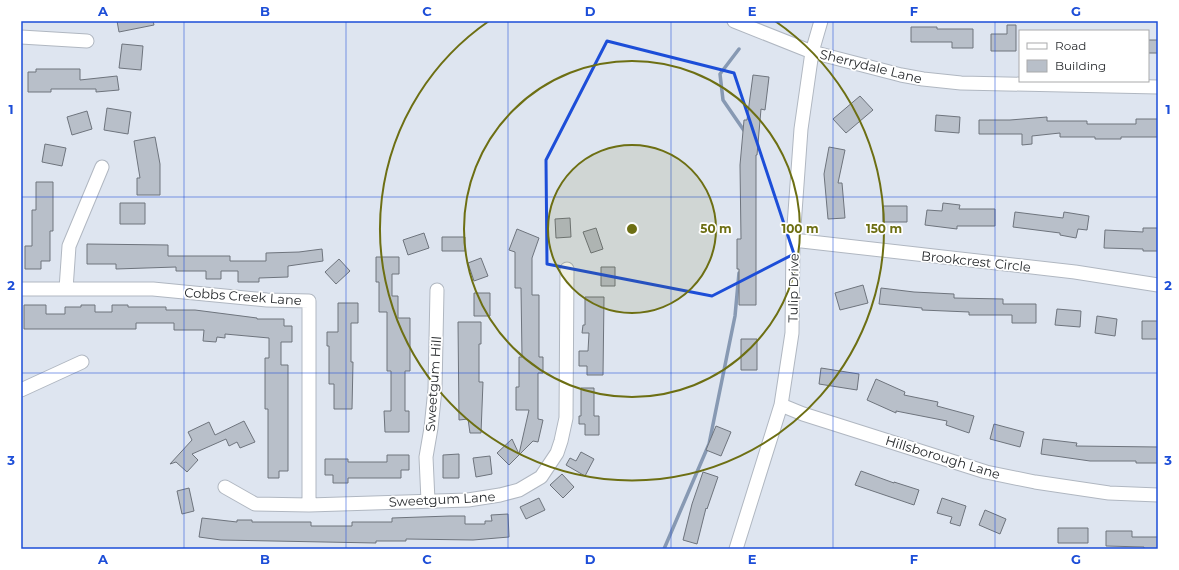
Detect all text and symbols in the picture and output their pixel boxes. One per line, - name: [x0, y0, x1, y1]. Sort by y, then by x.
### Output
- text: A: [97, 3, 109, 19]
- text: B: [260, 3, 270, 19]
- text: C: [422, 3, 432, 19]
- text: D: [585, 3, 596, 19]
- text: E: [748, 3, 757, 19]
- text: F: [910, 3, 918, 19]
- text: G: [1071, 3, 1081, 19]
- legend: [1019, 30, 1149, 82]
- text: Road: [1055, 38, 1086, 53]
- street label: Sherrydale Lane: [818, 46, 924, 86]
- text: Building: [1055, 58, 1106, 73]
- text: 1: [8, 101, 14, 117]
- text: 1: [1165, 101, 1171, 117]
- text: 50 m: [700, 221, 732, 236]
- text: 100 m: [782, 221, 818, 236]
- text: 150 m: [866, 221, 902, 236]
- centre of rings: [625, 222, 639, 236]
- street label: Brookcrest Circle: [920, 247, 1032, 275]
- street label: Tulip Drive: [784, 253, 802, 323]
- text: 2: [7, 277, 15, 293]
- text: 2: [1164, 277, 1172, 293]
- street label: Cobbs Creek Lane: [184, 284, 302, 308]
- street label: Sweetgum Hill: [422, 336, 444, 432]
- street label: Hillsborough Lane: [884, 432, 1003, 482]
- text: 3: [6, 452, 15, 468]
- text: 3: [1163, 452, 1172, 468]
- street label: Sweetgum Lane: [388, 488, 496, 510]
- text: A: [97, 551, 109, 567]
- text: B: [260, 551, 270, 567]
- text: C: [422, 551, 432, 567]
- text: D: [585, 551, 596, 567]
- text: E: [748, 551, 757, 567]
- text: F: [910, 551, 918, 567]
- text: G: [1071, 551, 1081, 567]

